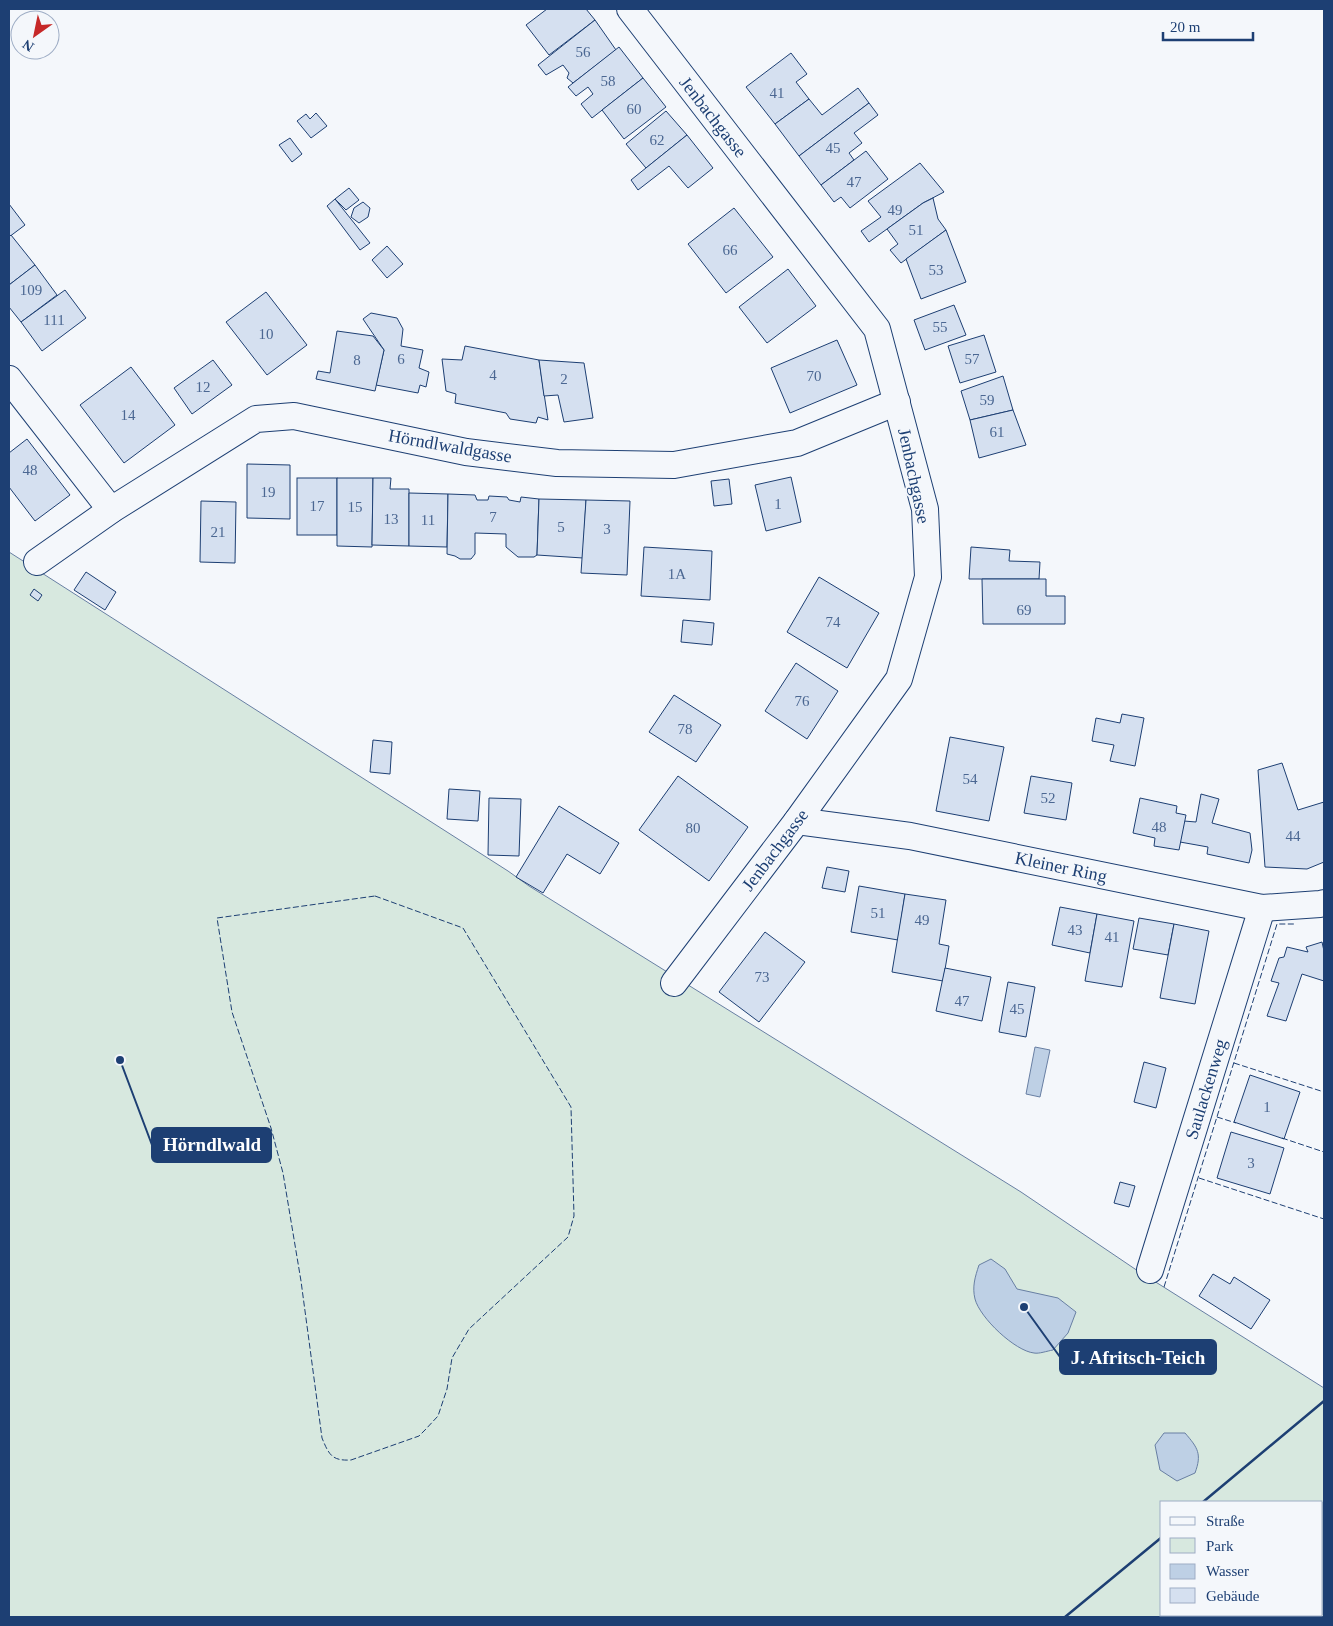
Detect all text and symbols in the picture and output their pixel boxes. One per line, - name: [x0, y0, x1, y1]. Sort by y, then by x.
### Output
- north arrow: [10, 10, 60, 60]
- scale bar: [1163, 10, 1253, 42]
- text: 20 m: [1170, 19, 1201, 35]
- text: N: [20, 36, 37, 55]
- house number: 56: [576, 44, 591, 60]
- house number: 58: [601, 73, 616, 89]
- street label: Jenbachgasse: [675, 73, 751, 161]
- house number: 41: [770, 85, 785, 101]
- house number: 60: [627, 101, 642, 117]
- house number: 62: [650, 132, 665, 148]
- house number: 45: [826, 140, 841, 156]
- house number: 47: [847, 174, 862, 190]
- house number: 49: [888, 202, 903, 218]
- house number: 51: [909, 222, 924, 238]
- house number: 66: [723, 242, 738, 258]
- house number: 53: [929, 262, 944, 278]
- house number: 109: [20, 282, 42, 298]
- house number: 111: [43, 312, 65, 328]
- house number: 55: [933, 319, 948, 335]
- house number: 10: [259, 326, 274, 342]
- house number: 6: [397, 351, 405, 367]
- house number: 57: [965, 351, 980, 367]
- house number: 8: [353, 352, 361, 368]
- house number: 4: [489, 367, 497, 383]
- house number: 70: [807, 368, 822, 384]
- house number: 2: [560, 371, 568, 387]
- house number: 12: [196, 379, 211, 395]
- house number: 59: [980, 392, 995, 408]
- house number: 14: [121, 407, 136, 423]
- house number: 61: [990, 424, 1005, 440]
- street label: Hörndlwaldgasse: [387, 425, 513, 467]
- street label: Jenbachgasse: [894, 426, 934, 526]
- house number: 48: [23, 462, 38, 478]
- house number: 19: [261, 484, 276, 500]
- house number: 1: [774, 496, 782, 512]
- house number: 17: [310, 498, 325, 514]
- house number: 15: [348, 499, 363, 515]
- house number: 7: [489, 509, 497, 525]
- house number: 13: [384, 511, 399, 527]
- house number: 11: [421, 512, 435, 528]
- house number: 5: [557, 519, 565, 535]
- house number: 3: [603, 521, 611, 537]
- house number: 21: [211, 524, 226, 540]
- house number: 1A: [668, 566, 686, 582]
- house number: 69: [1017, 602, 1032, 618]
- house number: 74: [826, 614, 841, 630]
- house number: 76: [795, 693, 810, 709]
- house number: 78: [678, 721, 693, 737]
- house number: 54: [963, 771, 978, 787]
- house number: 52: [1041, 790, 1056, 806]
- street label: Jenbachgasse: [738, 805, 812, 895]
- house number: 48: [1152, 819, 1167, 835]
- house number: 80: [686, 820, 701, 836]
- house number: 44: [1286, 828, 1301, 844]
- street label: Kleiner Ring: [1013, 848, 1109, 886]
- house number: 51: [871, 905, 886, 921]
- house number: 49: [915, 912, 930, 928]
- house number: 43: [1068, 922, 1083, 938]
- house number: 41: [1105, 929, 1120, 945]
- house number: 73: [755, 969, 770, 985]
- house number: 47: [955, 993, 970, 1009]
- house number: 45: [1010, 1001, 1025, 1017]
- street label: Saulackenweg: [1181, 1036, 1231, 1142]
- house number: 1: [1263, 1099, 1271, 1115]
- callout: Hörndlwald: [152, 1128, 271, 1162]
- text: Hörndlwald: [163, 1134, 262, 1155]
- house number: 3: [1247, 1155, 1255, 1171]
- callout: J. Afritsch-Teich: [1060, 1340, 1216, 1374]
- text: J. Afritsch-Teich: [1071, 1347, 1206, 1368]
- legend: [1160, 1501, 1323, 1616]
- text: Straße: [1206, 1513, 1245, 1529]
- text: Park: [1206, 1538, 1234, 1554]
- text: Wasser: [1206, 1563, 1249, 1579]
- text: Gebäude: [1206, 1588, 1260, 1604]

